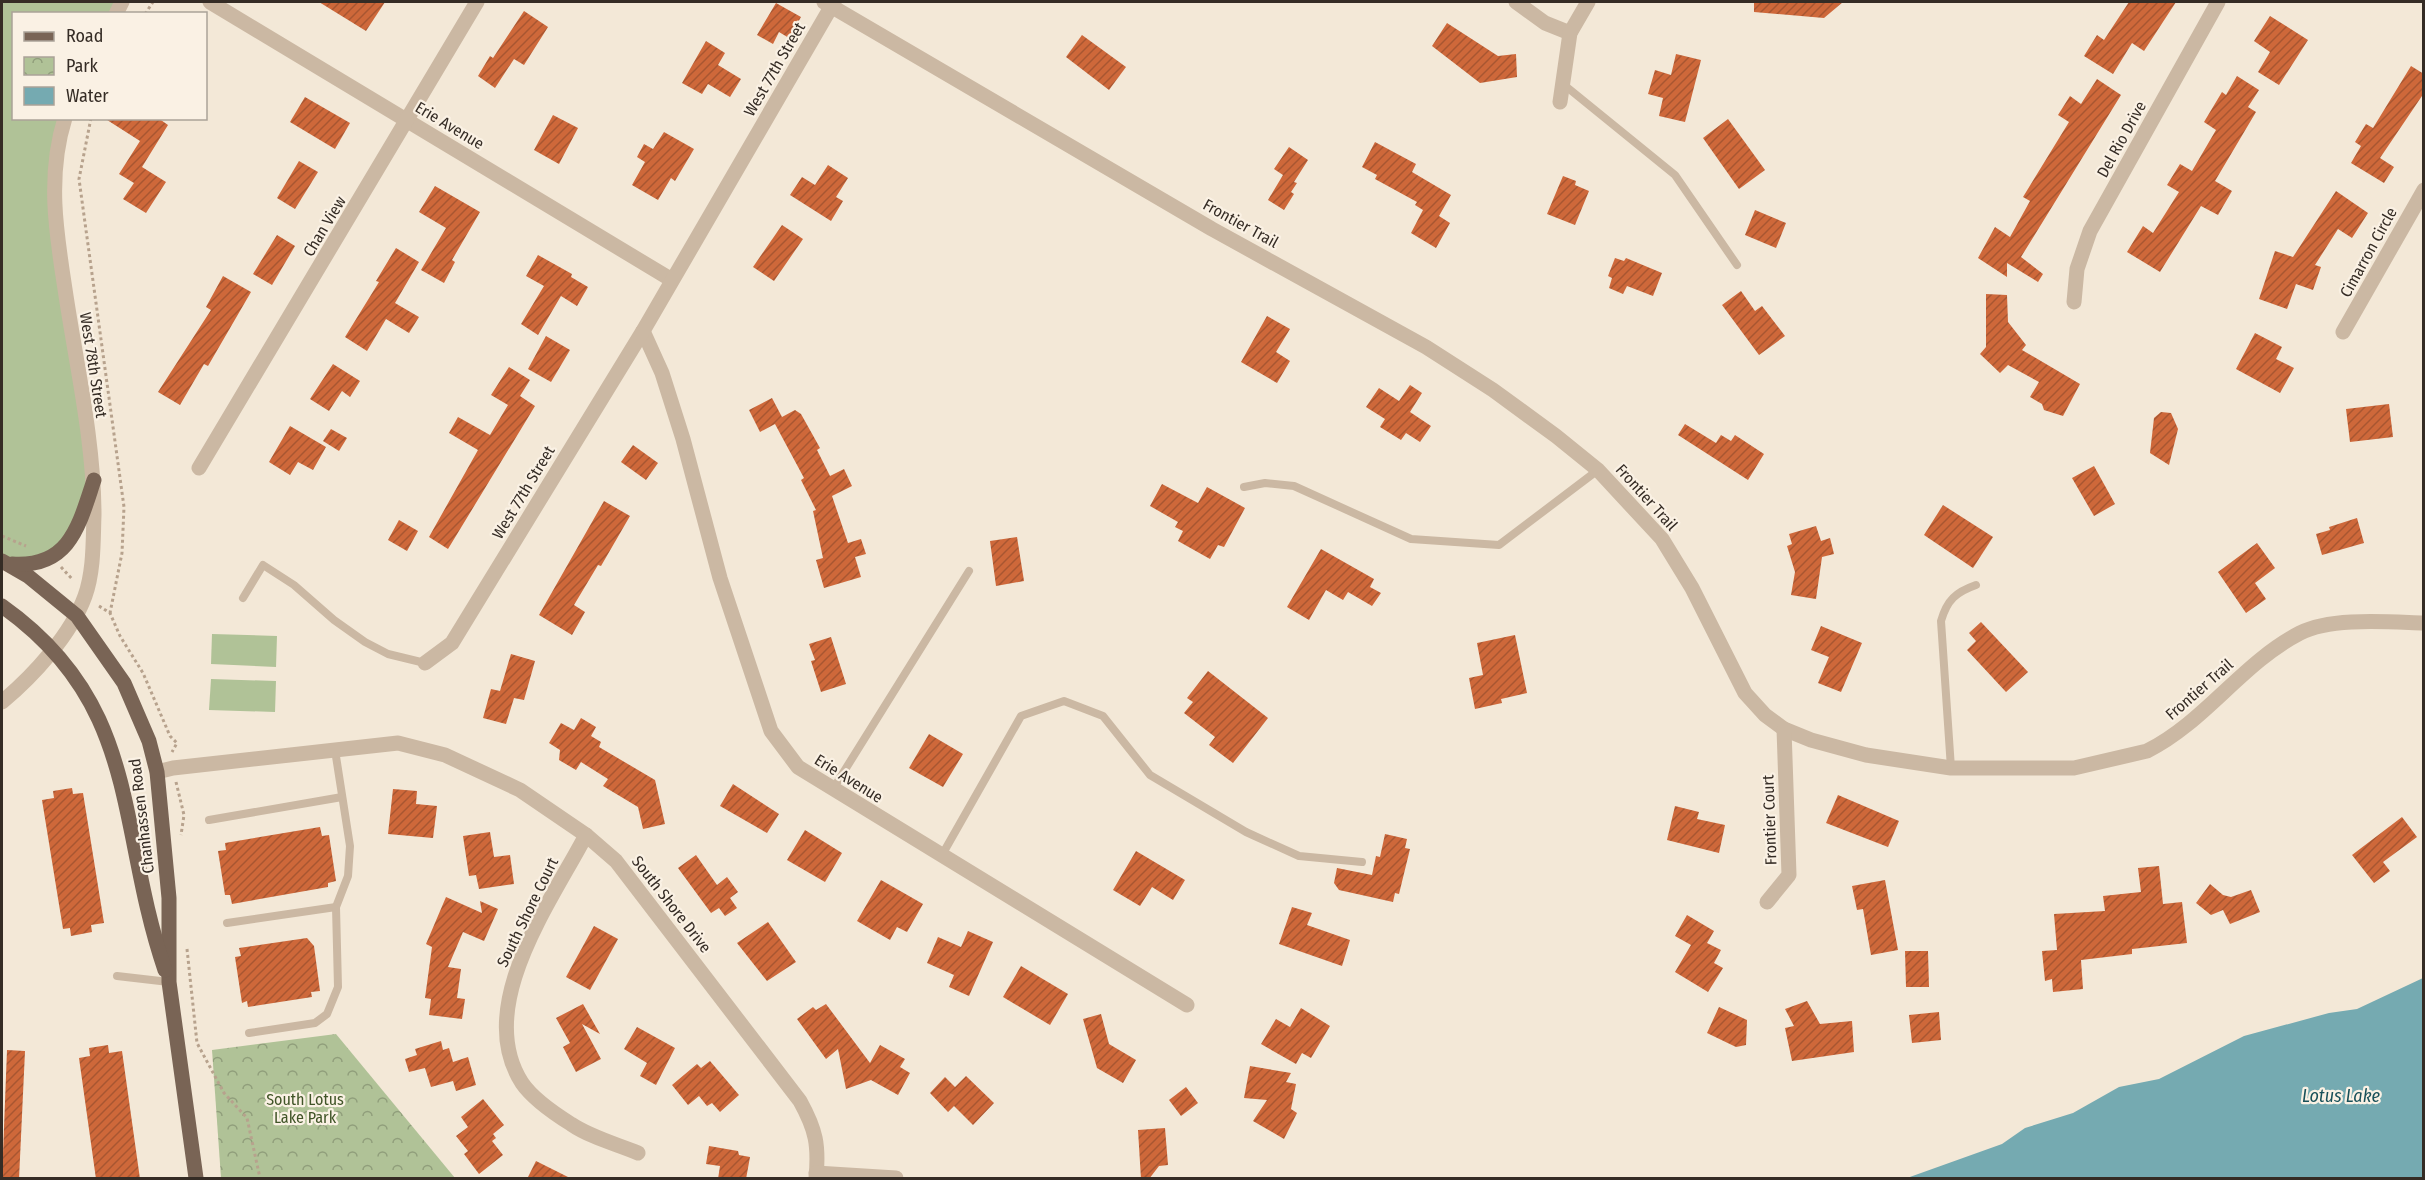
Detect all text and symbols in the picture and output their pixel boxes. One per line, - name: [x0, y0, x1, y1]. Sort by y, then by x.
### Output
- legend: [12, 12, 207, 120]
- street label: West 77th Street: [740, 18, 809, 120]
- text: Road: [66, 25, 103, 47]
- text: Park: [66, 55, 99, 77]
- text: Water: [66, 85, 109, 107]
- street label: Erie Avenue: [412, 98, 488, 153]
- street label: Del Rio Drive: [2093, 98, 2150, 181]
- street label: Chan View: [299, 192, 350, 260]
- street label: Frontier Trail: [1200, 195, 1282, 252]
- street label: Cimarron Circle: [2336, 204, 2401, 301]
- street label: West 78th Street: [76, 311, 111, 420]
- street label: West 77th Street: [488, 442, 559, 542]
- street label: Frontier Trail: [1612, 460, 1681, 535]
- street label: Frontier Trail: [2162, 655, 2237, 724]
- street label: Erie Avenue: [811, 750, 886, 807]
- street label: Chanhassen Road: [125, 757, 158, 874]
- street label: Frontier Court: [1758, 774, 1781, 865]
- street label: South Shore Drive: [628, 852, 715, 957]
- street label: South Shore Court: [493, 854, 562, 970]
- water label: Lotus Lake: [2302, 1085, 2381, 1107]
- park label: South Lotus Lake Park: [266, 1090, 344, 1127]

